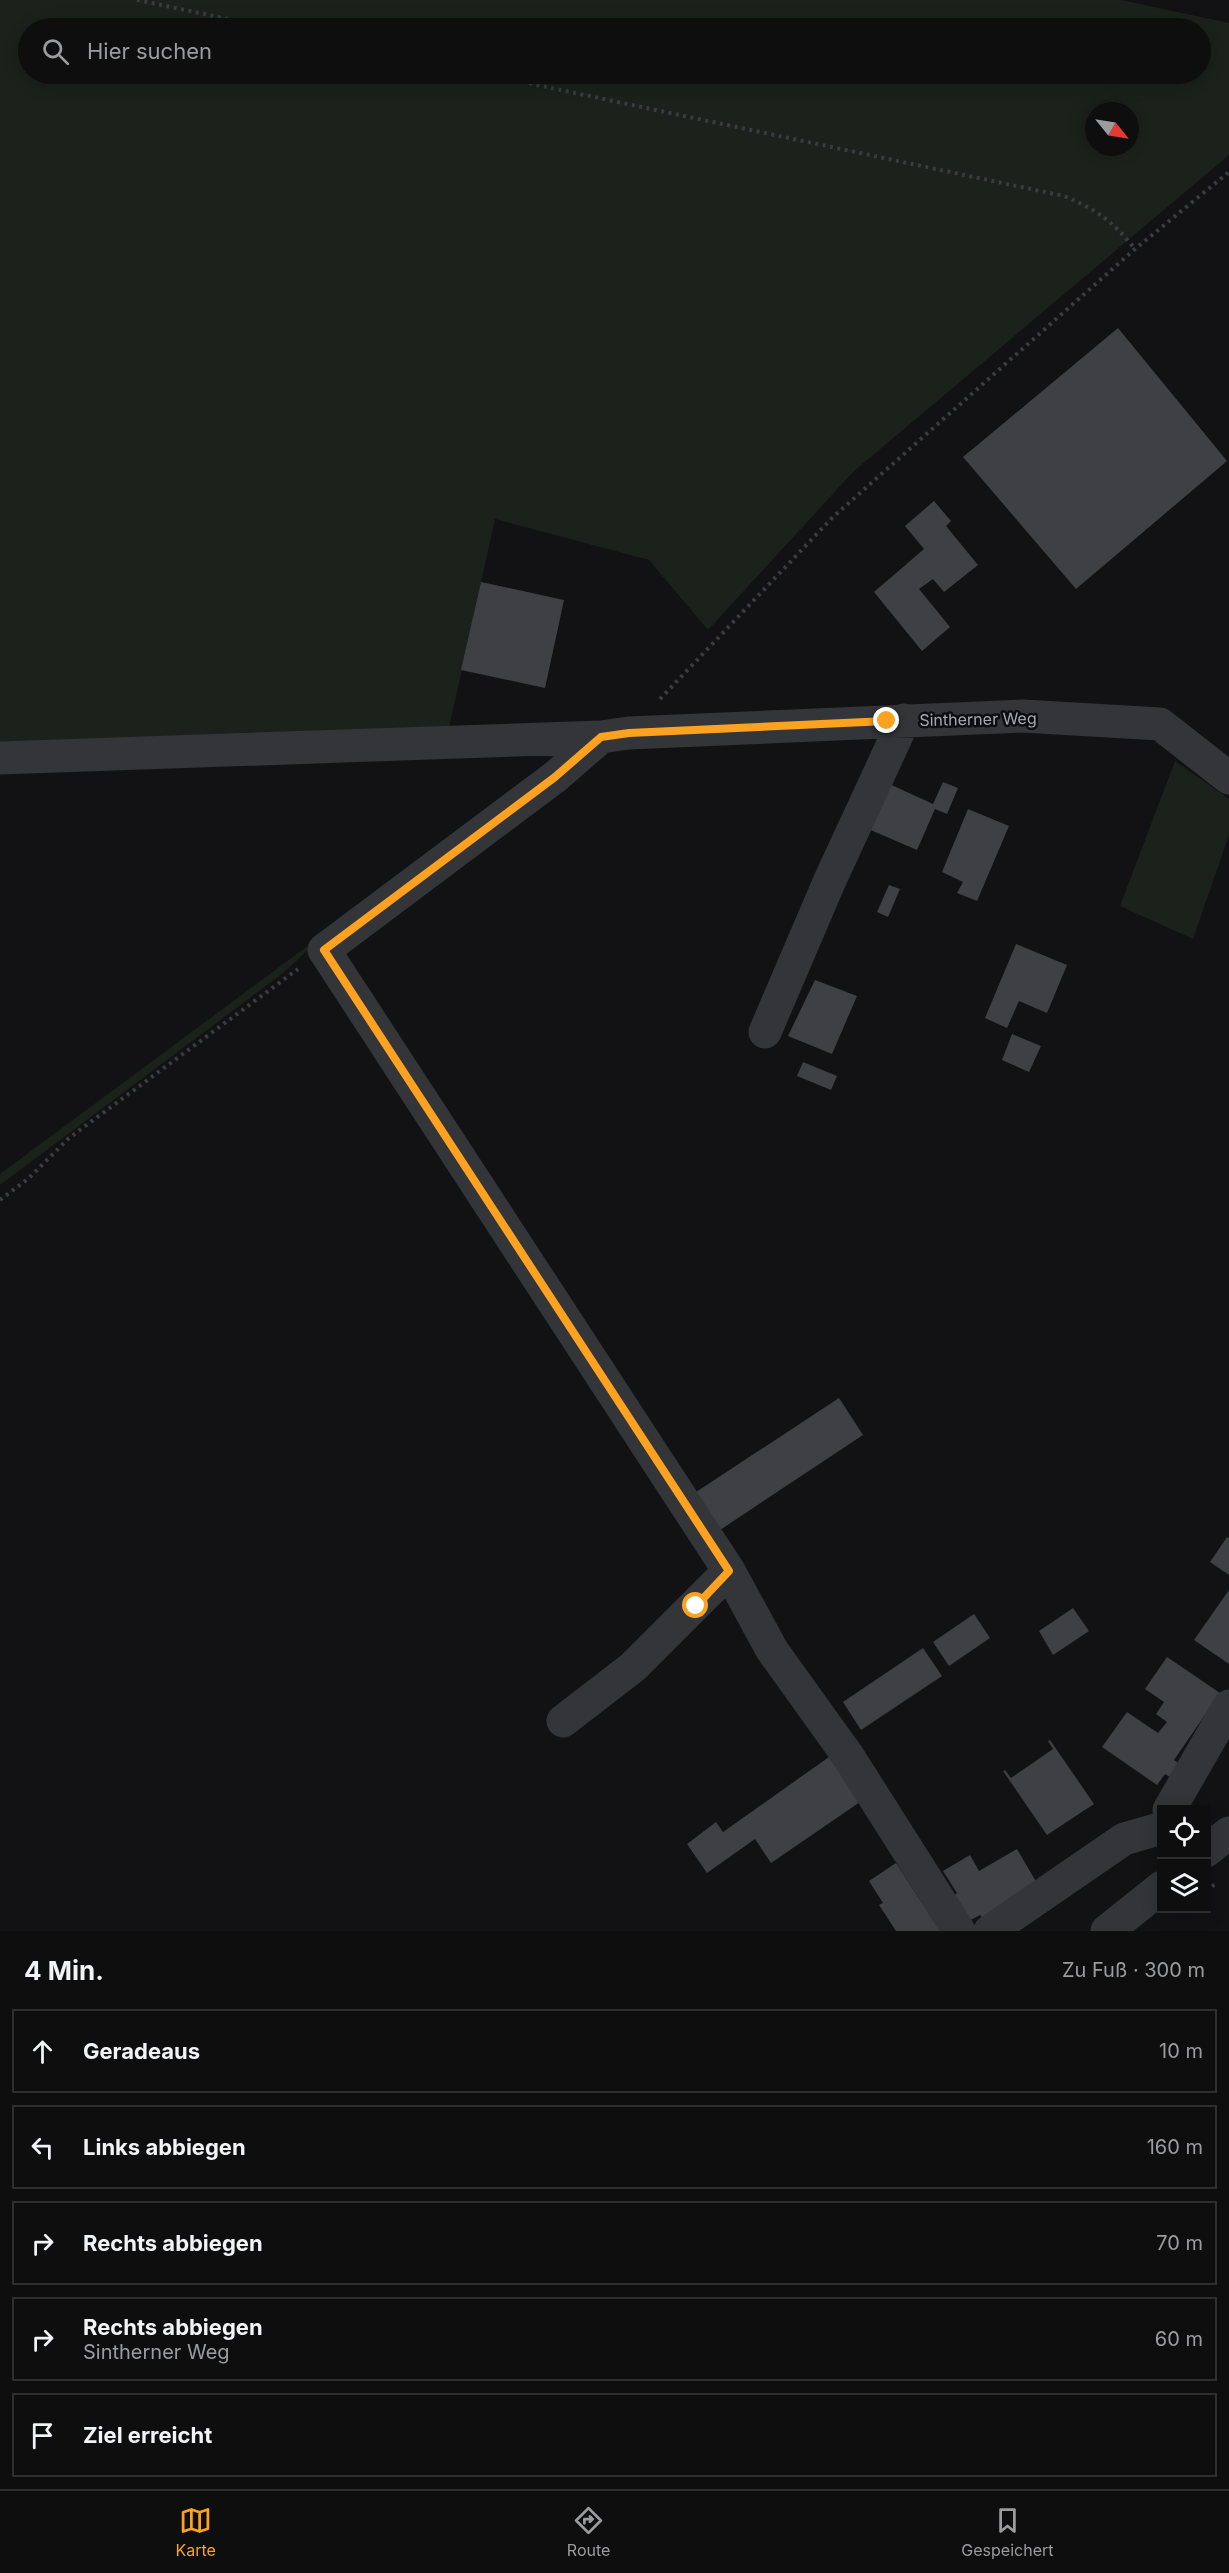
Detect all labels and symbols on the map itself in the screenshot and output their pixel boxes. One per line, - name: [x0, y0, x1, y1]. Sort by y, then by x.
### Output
- north arrow: [1085, 102, 1139, 156]
- route end: [873, 707, 899, 733]
- street label: Sintherner Weg: [919, 708, 1037, 730]
- route start: [682, 1592, 708, 1618]

